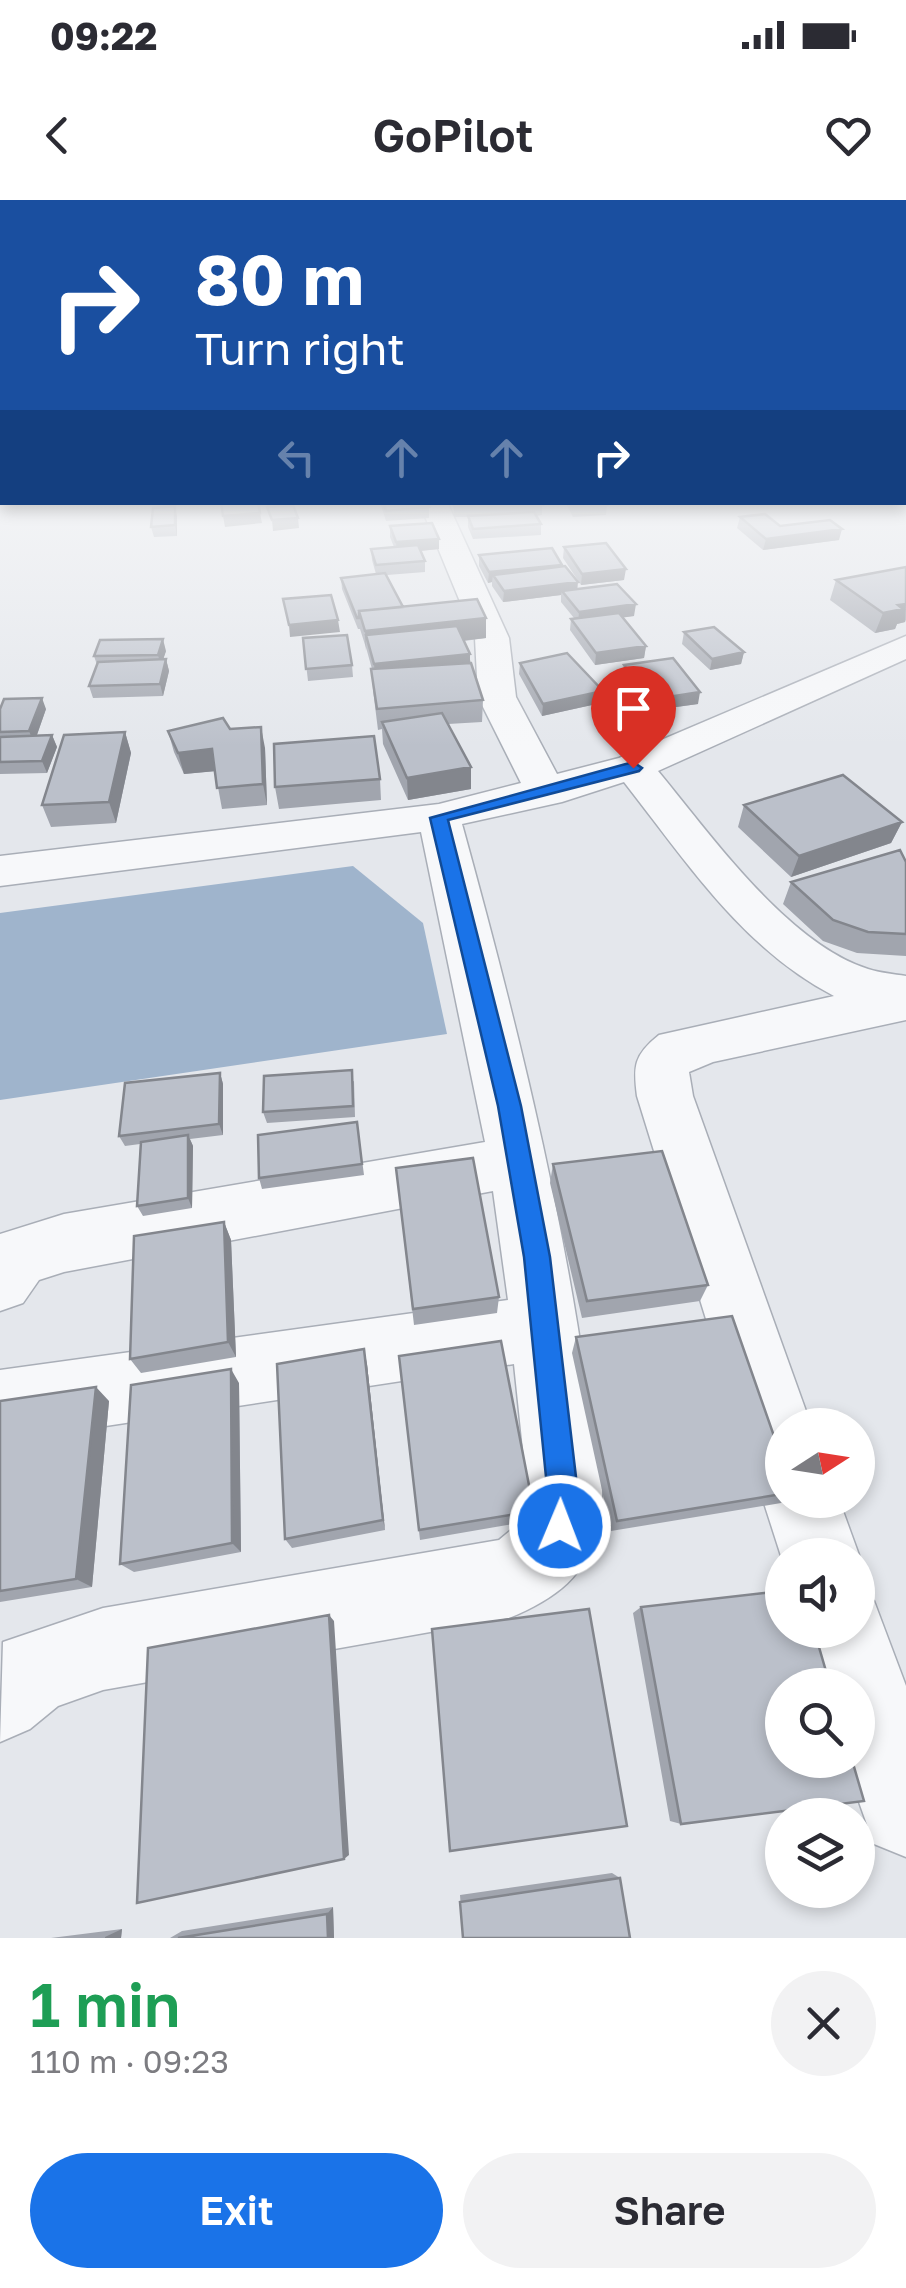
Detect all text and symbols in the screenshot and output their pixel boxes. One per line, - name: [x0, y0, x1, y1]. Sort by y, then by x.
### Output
- text: 09:22: [50, 13, 157, 58]
- icon: back: [30, 108, 85, 163]
- text: GoPilot: [372, 108, 534, 162]
- icon: heart: [821, 108, 876, 163]
- text: 80 m: [195, 236, 364, 320]
- icon: right: [30, 240, 160, 370]
- text: Turn right: [195, 321, 405, 375]
- icon: left: [269, 430, 324, 485]
- icon: ahead: [374, 430, 429, 485]
- icon: ahead: [479, 430, 534, 485]
- icon: right: [584, 430, 639, 485]
- pin: [591, 666, 676, 769]
- icon: arrive: [606, 681, 661, 736]
- north arrow: [765, 1408, 875, 1518]
- map controls: [765, 1408, 875, 1908]
- position arrow: [508, 1474, 612, 1578]
- button: sound: [765, 1538, 875, 1648]
- button: search: [765, 1668, 875, 1778]
- button: layers: [765, 1798, 875, 1908]
- text: 1 min: [30, 1968, 180, 2040]
- button: close: [771, 1971, 876, 2076]
- text: 110 m · 09:23: [30, 2042, 229, 2080]
- button: Exit: [30, 2153, 443, 2268]
- button: Share: [463, 2153, 876, 2268]

